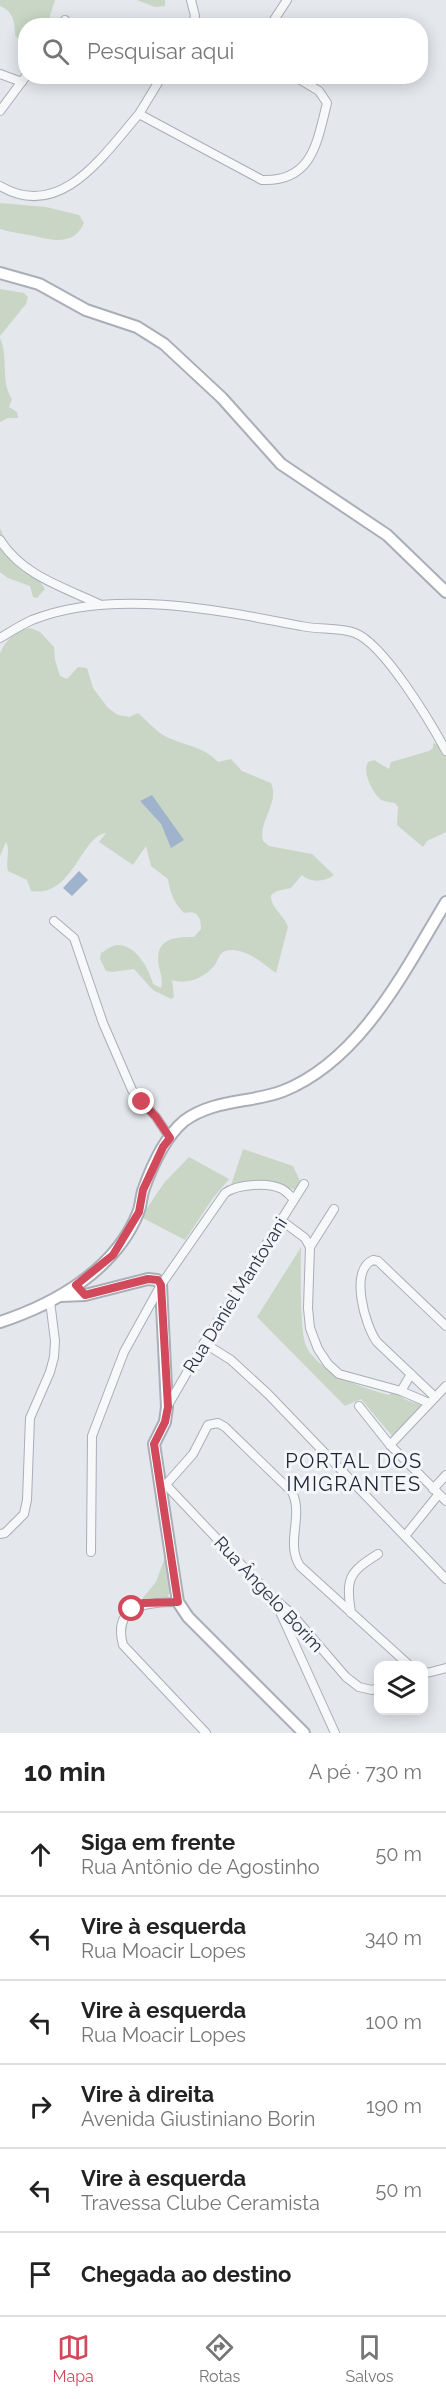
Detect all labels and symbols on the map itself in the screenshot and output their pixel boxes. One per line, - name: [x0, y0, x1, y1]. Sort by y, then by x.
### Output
- route end: [128, 1088, 154, 1114]
- street label: Rua Daniel Mantovani: [179, 1214, 291, 1376]
- district label: PORTAL DOS IMIGRANTES: [285, 1449, 423, 1496]
- street label: Rua Ângelo Borim: [210, 1531, 329, 1656]
- route start: [118, 1595, 144, 1621]

